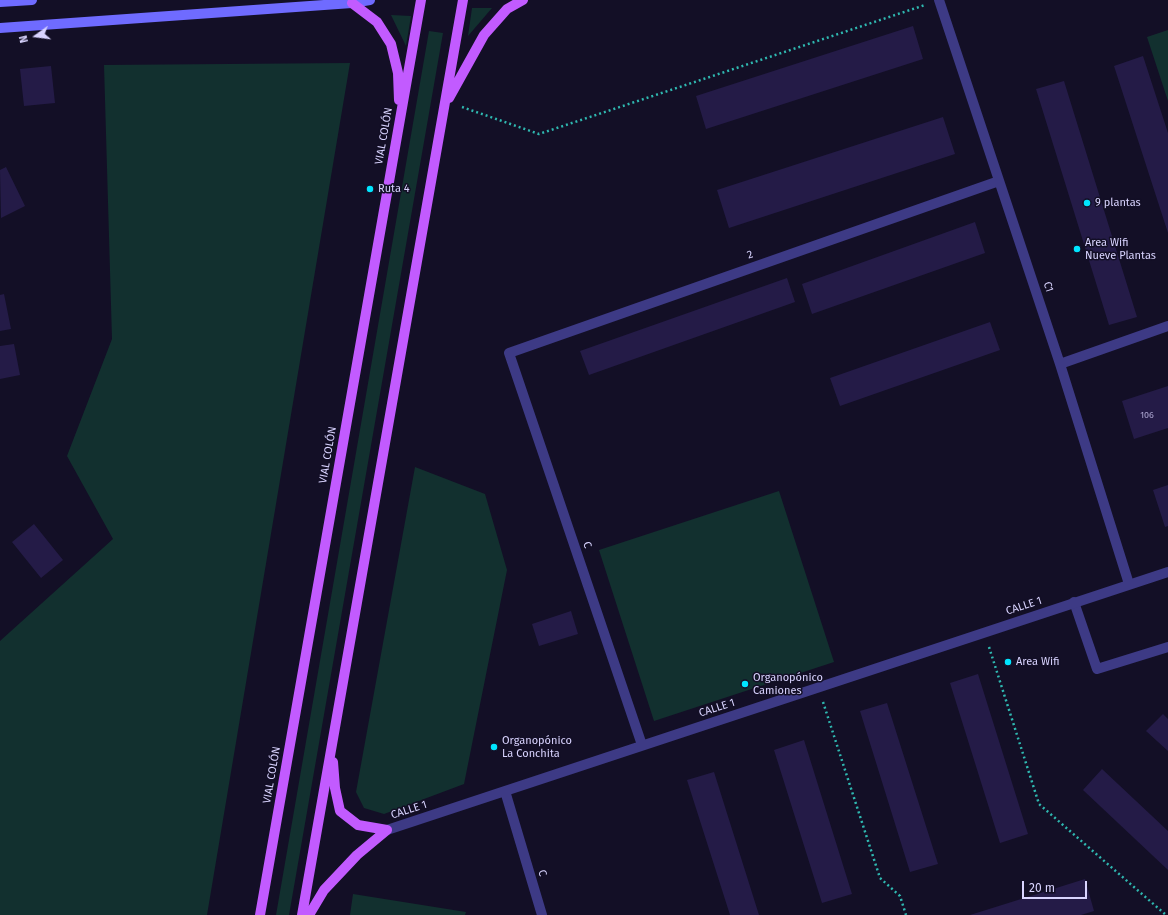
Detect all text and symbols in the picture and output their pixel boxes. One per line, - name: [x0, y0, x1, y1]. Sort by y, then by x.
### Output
- north arrow: [16, 16, 56, 56]
- text: N: [17, 34, 31, 44]
- street label: VIAL COLÓN: [372, 106, 396, 166]
- place label: Ruta 4: [378, 182, 410, 196]
- marker: Ruta 4: [365, 184, 375, 194]
- place label: 9 plantas: [1095, 196, 1141, 210]
- marker: 9 plantas: [1082, 198, 1092, 208]
- place label: Area Wifi Nueve Plantas: [1085, 236, 1156, 262]
- marker: Area Wifi Nueve Plantas: [1072, 244, 1082, 254]
- street label: 2: [745, 248, 755, 262]
- street label: C1: [1040, 280, 1056, 294]
- house number: 106: [1140, 410, 1154, 420]
- street label: VIAL COLÓN: [316, 425, 340, 485]
- street label: C: [580, 540, 594, 550]
- street label: CALLE 1: [1004, 594, 1044, 618]
- place label: Area Wifi: [1016, 655, 1060, 669]
- marker: Area Wifi: [1003, 657, 1013, 667]
- place label: Organopónico Camiones: [753, 671, 823, 697]
- marker: Organopónico Camiones: [740, 679, 750, 689]
- street label: CALLE 1: [697, 696, 737, 720]
- place label: Organopónico La Conchita: [502, 734, 572, 760]
- marker: Organopónico La Conchita: [489, 742, 499, 752]
- street label: VIAL COLÓN: [260, 745, 284, 805]
- street label: CALLE 1: [389, 798, 429, 822]
- street label: C: [535, 868, 549, 878]
- scale bar: [1024, 873, 1089, 899]
- text: 20 m: [1029, 881, 1055, 895]

